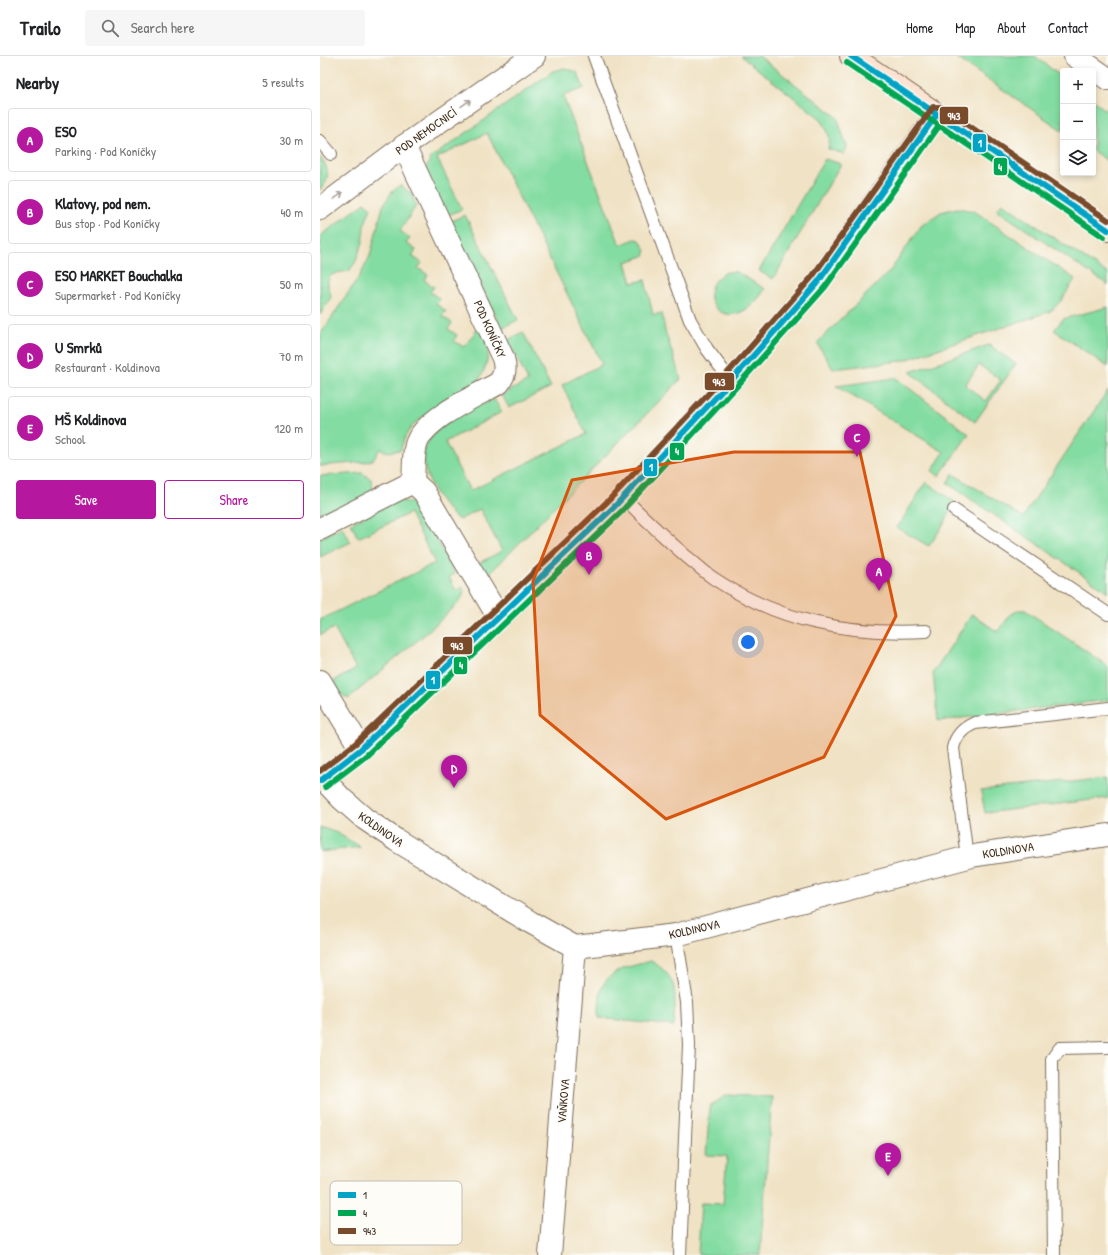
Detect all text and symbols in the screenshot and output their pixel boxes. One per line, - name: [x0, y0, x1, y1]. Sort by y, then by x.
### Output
- search box: [85, 10, 365, 46]
- text: Trailo: [20, 15, 61, 41]
- icon: search: [99, 17, 121, 39]
- text: Search here: [131, 17, 195, 38]
- text: Home: [906, 18, 933, 37]
- text: Map: [955, 18, 975, 37]
- text: About: [997, 18, 1026, 37]
- text: Contact: [1048, 18, 1088, 37]
- map controls: [1060, 68, 1096, 176]
- button: +: [1060, 68, 1096, 104]
- text: Nearby: [16, 71, 59, 94]
- text: 5 results: [262, 73, 304, 91]
- one-way arrow: [461, 99, 472, 107]
- street label: POD NEMOCNICÍ: [392, 103, 460, 158]
- button: −: [1060, 104, 1096, 140]
- line badge: 943: [939, 106, 969, 125]
- text: 943: [947, 109, 961, 123]
- text: ESO: [55, 121, 77, 142]
- text: A: [27, 131, 33, 149]
- text: 30 m: [280, 131, 303, 149]
- line badge: 1: [972, 133, 987, 153]
- text: 1: [978, 136, 982, 150]
- button: layers: [1060, 140, 1096, 176]
- text: Parking · Pod Koníčky: [55, 142, 156, 160]
- line badge: 4: [993, 157, 1008, 176]
- text: 4: [998, 160, 1002, 174]
- one-way arrow: [332, 192, 343, 200]
- text: Klatovy, pod nem.: [55, 193, 151, 214]
- text: B: [27, 203, 33, 221]
- text: 40 m: [280, 203, 303, 221]
- text: Bus stop · Pod Koníčky: [55, 214, 160, 232]
- text: ESO MARKET Bouchalka: [55, 265, 182, 286]
- text: C: [26, 275, 34, 293]
- text: 50 m: [280, 275, 303, 293]
- text: Supermarket · Pod Koníčky: [55, 286, 181, 304]
- street label: POD KONÍČKY: [470, 298, 510, 361]
- text: U Smrků: [55, 337, 102, 358]
- text: D: [27, 347, 33, 365]
- text: 70 m: [279, 347, 303, 365]
- text: Restaurant · Koldinova: [55, 358, 160, 376]
- line badge: 943: [704, 372, 735, 391]
- text: 943: [712, 375, 726, 389]
- text: MŠ Koldinova: [55, 409, 126, 430]
- text: E: [27, 419, 33, 437]
- text: 120 m: [275, 419, 303, 437]
- pin: C: [844, 424, 870, 457]
- text: School: [55, 430, 85, 448]
- line badge: 4: [669, 442, 685, 461]
- text: 4: [675, 444, 679, 458]
- line badge: 1: [643, 458, 658, 477]
- text: 1: [649, 460, 653, 474]
- button: Save: [16, 480, 156, 519]
- button: Share: [164, 480, 304, 519]
- pin: B: [576, 542, 602, 575]
- pin: A: [866, 558, 892, 591]
- your location: [738, 632, 758, 652]
- line badge: 943: [442, 636, 473, 655]
- text: 943: [450, 639, 464, 653]
- line badge: 4: [453, 656, 468, 675]
- text: 4: [459, 658, 463, 672]
- line badge: 1: [425, 670, 441, 690]
- text: 1: [431, 673, 435, 687]
- pin: D: [441, 755, 467, 788]
- street label: KOLDINOVA: [355, 807, 407, 851]
- street label: KOLDINOVA: [981, 838, 1035, 862]
- street label: KOLDINOVA: [667, 915, 721, 943]
- street label: VAŇKOVA: [553, 1078, 573, 1124]
- pin: E: [875, 1143, 901, 1176]
- legend: [330, 1181, 462, 1245]
- text: 1: [363, 1188, 367, 1202]
- text: 4: [363, 1206, 367, 1220]
- text: 943: [363, 1224, 376, 1238]

